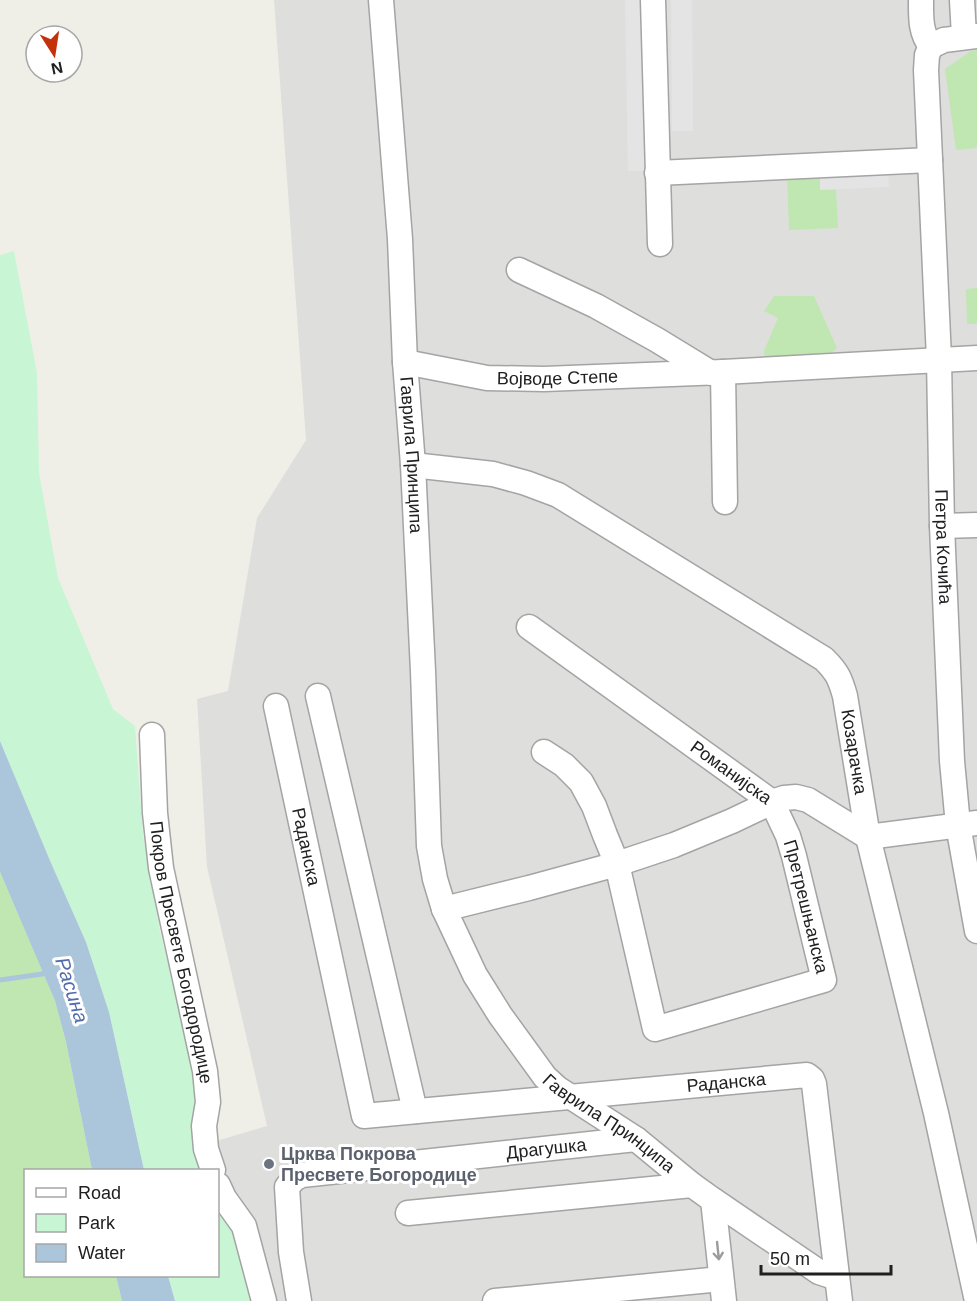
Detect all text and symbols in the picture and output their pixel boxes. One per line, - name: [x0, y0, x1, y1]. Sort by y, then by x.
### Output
- north arrow: [24, 24, 84, 84]
- text: N: [50, 59, 64, 78]
- street label: Војводе Степе: [497, 366, 618, 389]
- street label: Гаврила Принципа: [396, 376, 426, 535]
- street label: Петра Кочића: [931, 489, 955, 606]
- street label: Козарачка: [837, 708, 871, 797]
- street label: Романијска: [687, 737, 776, 809]
- street label: Раданска: [288, 806, 325, 889]
- street label: Покров Пресвете Богодородице: [146, 820, 216, 1085]
- street label: Претрешњанска: [780, 837, 832, 977]
- water label: Расина: [51, 954, 93, 1026]
- street label: Раданска: [686, 1069, 767, 1096]
- street label: Гаврила Принципа: [539, 1070, 680, 1177]
- street label: Драгушка: [505, 1134, 588, 1163]
- place label: Црква Покрова Пресвете Богородице: [281, 1144, 477, 1185]
- marker: Црква Покрова Пресвете Богородице: [262, 1157, 276, 1171]
- legend: [24, 1169, 219, 1277]
- text: Road: [78, 1183, 121, 1203]
- text: Park: [78, 1213, 116, 1233]
- scale bar: [761, 1238, 892, 1276]
- one-way arrow: [713, 1240, 724, 1260]
- text: Water: [78, 1243, 125, 1263]
- text: 50 m: [770, 1249, 810, 1269]

